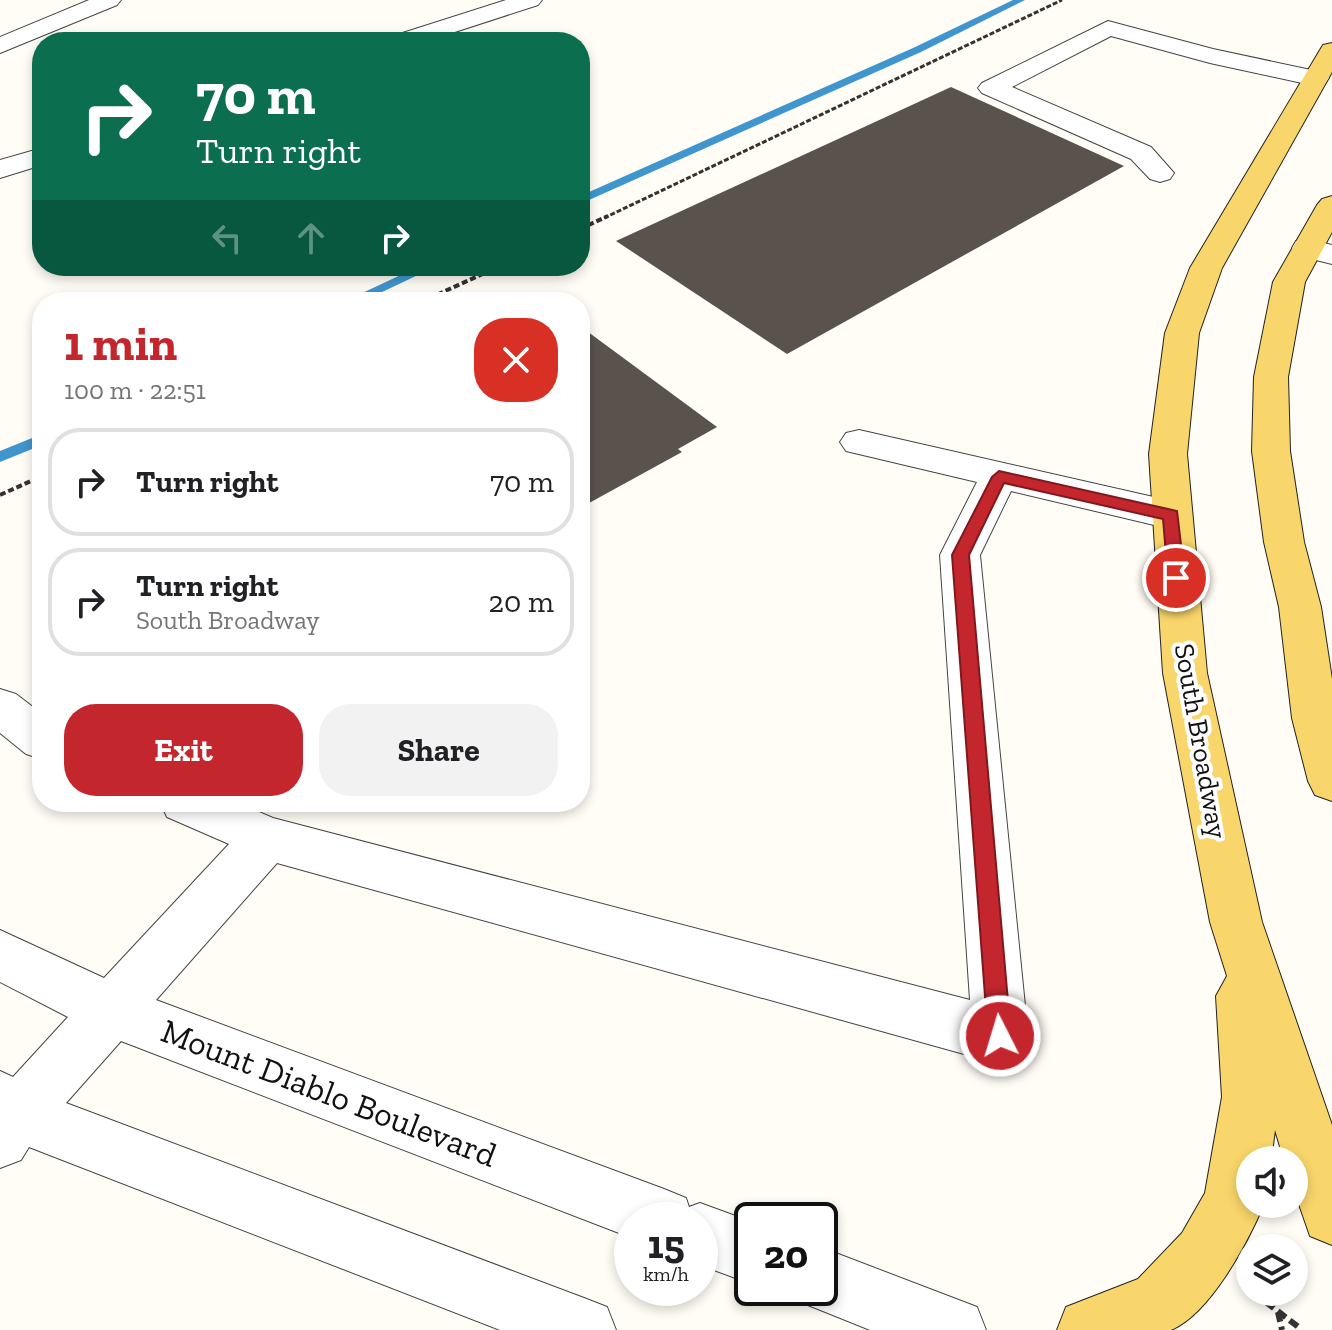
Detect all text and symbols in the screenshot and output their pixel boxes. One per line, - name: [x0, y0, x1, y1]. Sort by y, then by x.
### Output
- text: 70 m: [196, 61, 316, 128]
- icon: right: [64, 64, 168, 168]
- text: Turn right: [196, 129, 361, 172]
- icon: left: [205, 216, 249, 260]
- icon: ahead: [289, 216, 333, 260]
- icon: right: [373, 216, 417, 260]
- text: 1 min: [64, 315, 177, 372]
- button: close: [474, 318, 558, 402]
- text: 100 m · 22:51: [64, 374, 206, 406]
- icon: right: [68, 460, 112, 504]
- text: Turn right: [136, 464, 278, 500]
- text: 70 m: [490, 464, 554, 500]
- pin: [1142, 544, 1210, 612]
- icon: arrive: [1154, 556, 1198, 600]
- text: Turn right: [136, 568, 278, 604]
- icon: right: [68, 580, 112, 624]
- text: 20 m: [489, 584, 554, 620]
- text: South Broadway: [136, 604, 319, 636]
- street label: South Broadway: [1168, 641, 1235, 842]
- button: Exit: [64, 704, 303, 796]
- button: Share: [319, 704, 558, 796]
- position arrow: [958, 994, 1042, 1078]
- street label: Mount Diablo Boulevard: [155, 1010, 503, 1176]
- map controls: [1236, 1146, 1308, 1306]
- button: sound: [1236, 1146, 1308, 1218]
- speed limit sign: 20: [734, 1202, 838, 1306]
- text: 15: [647, 1220, 685, 1268]
- button: layers: [1236, 1234, 1308, 1306]
- text: km/h: [643, 1262, 689, 1286]

